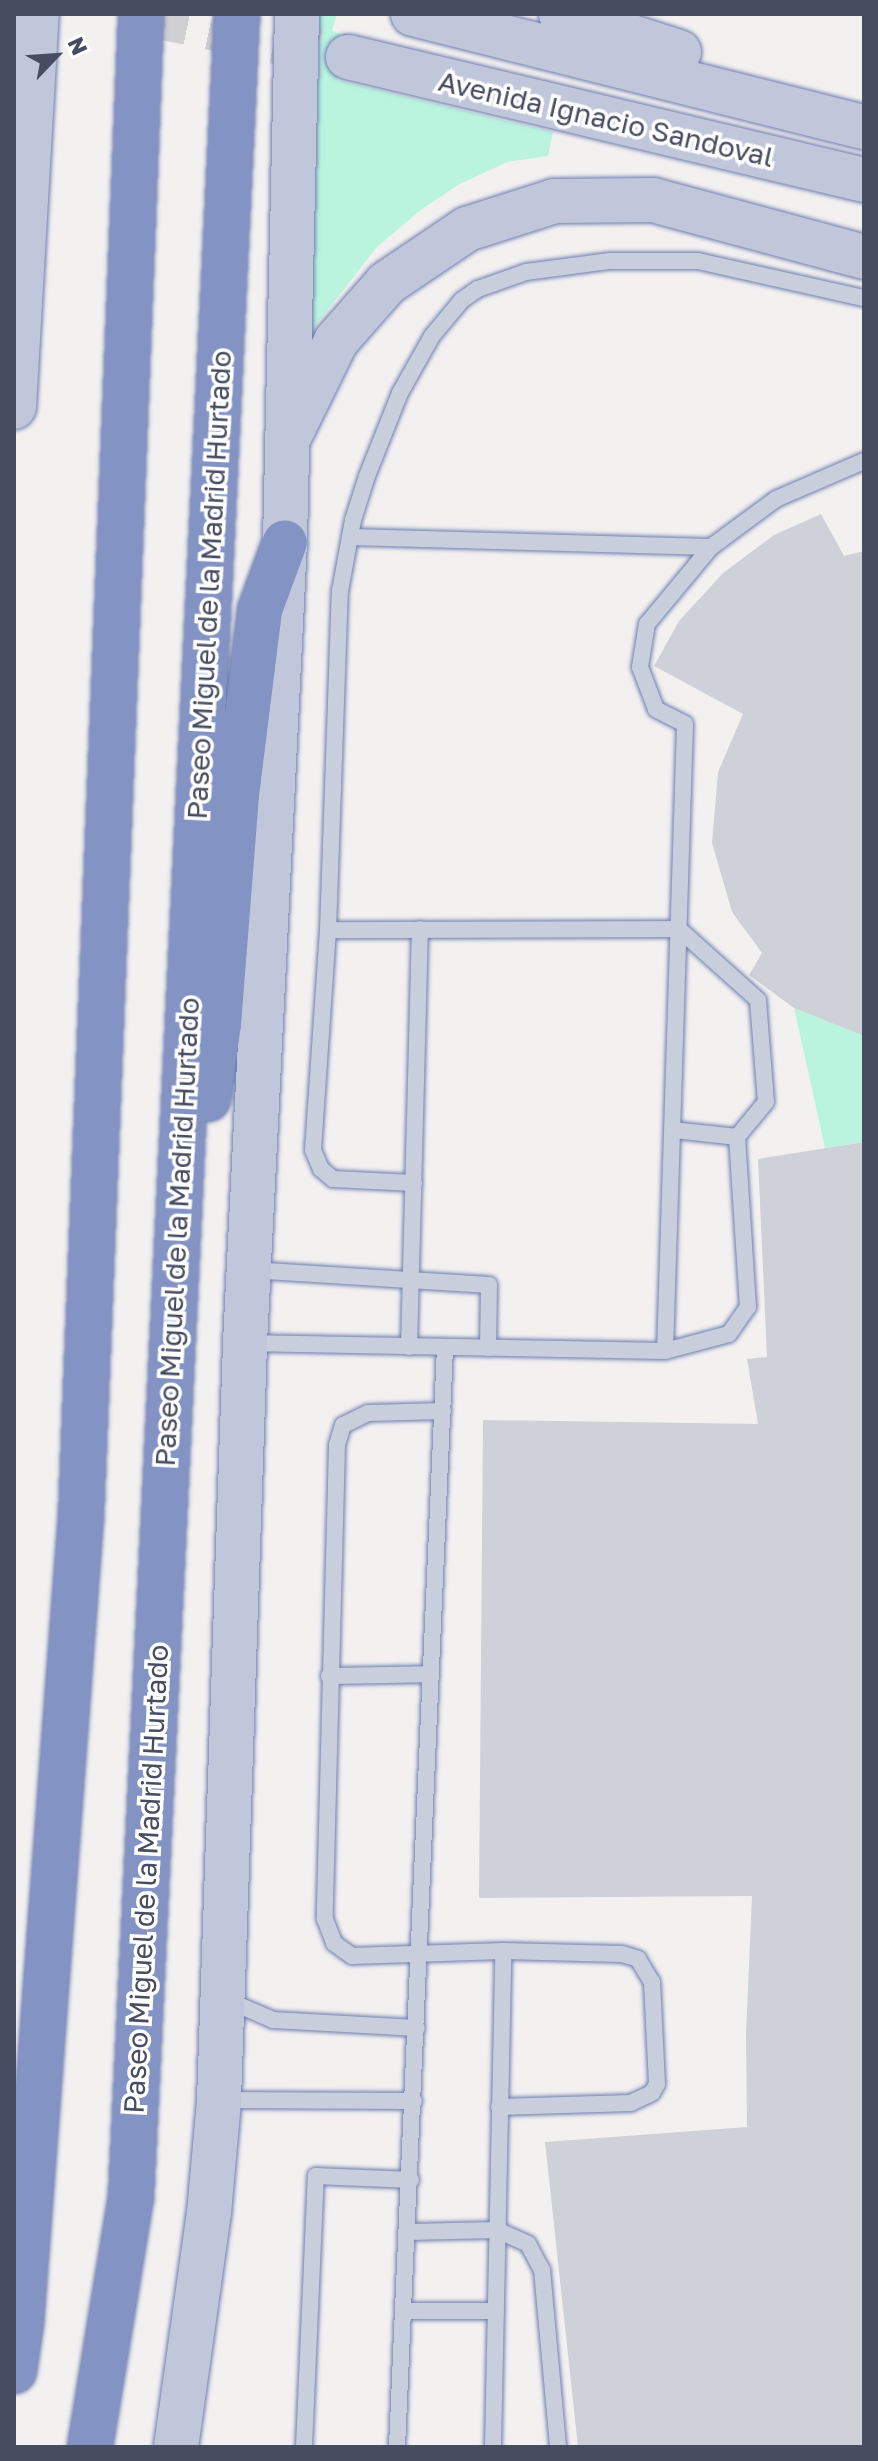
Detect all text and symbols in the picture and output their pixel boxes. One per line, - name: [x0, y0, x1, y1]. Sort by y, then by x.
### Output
- north arrow: [16, 16, 96, 96]
- text: N: [62, 32, 94, 59]
- street label: Avenida Ignacio Sandoval: [435, 64, 777, 174]
- street label: Paseo Miguel de la Madrid Hurtado: [180, 350, 238, 820]
- street label: Paseo Miguel de la Madrid Hurtado: [148, 997, 206, 1467]
- street label: Paseo Miguel de la Madrid Hurtado: [117, 1644, 175, 2114]

